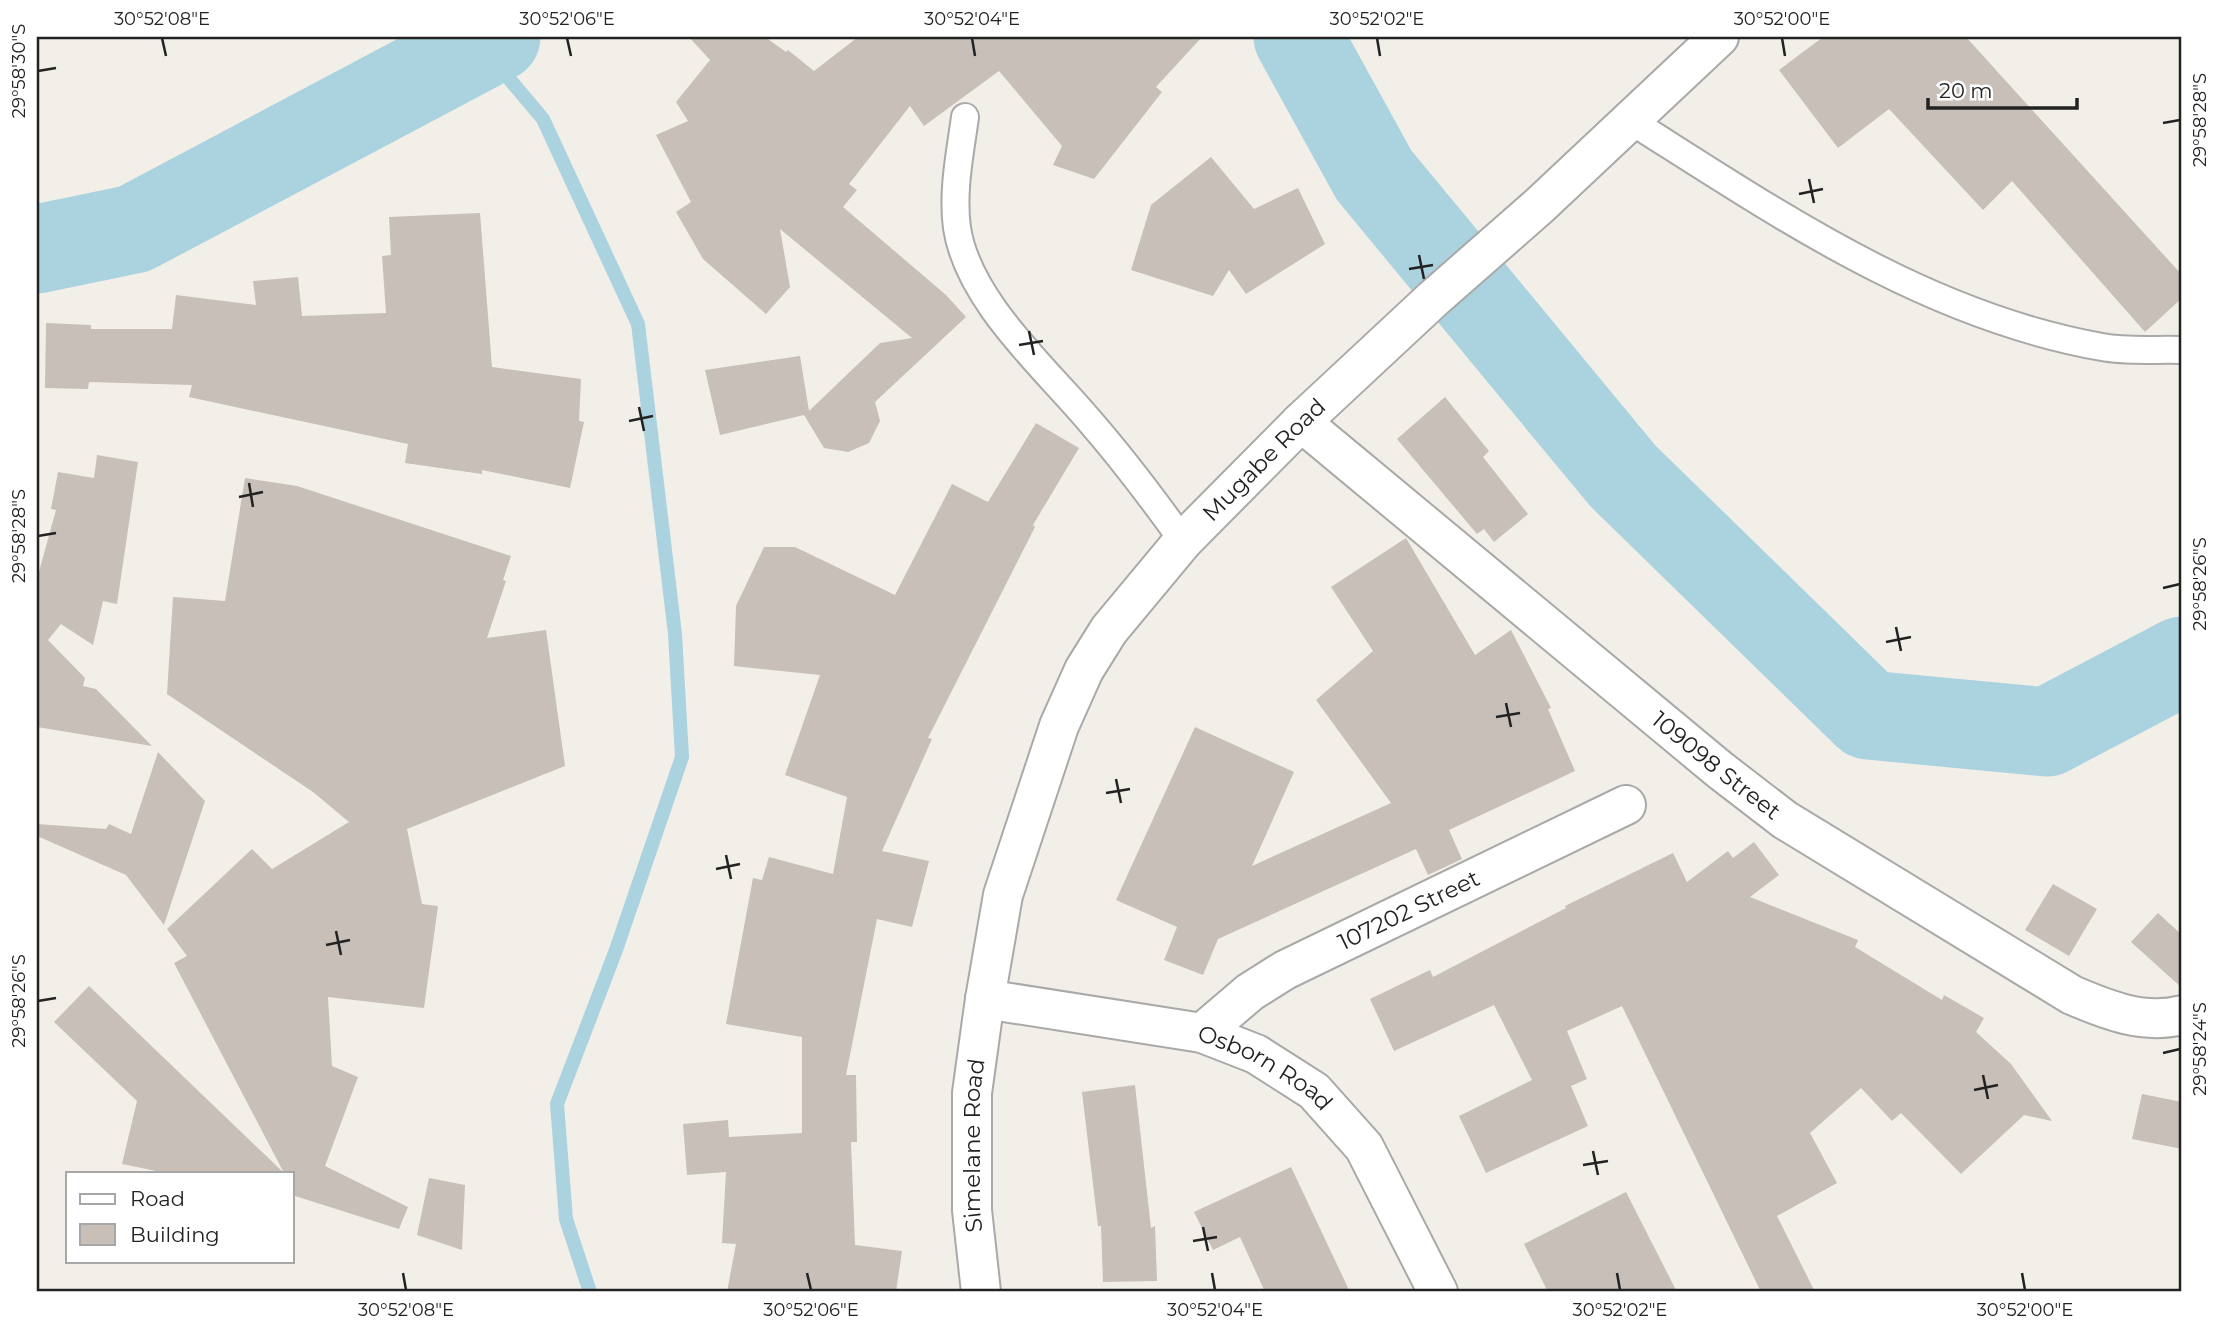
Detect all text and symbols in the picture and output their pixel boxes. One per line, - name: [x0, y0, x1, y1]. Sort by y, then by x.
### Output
- text: 30°52'08"E: [114, 8, 210, 30]
- text: 30°52'06"E: [519, 8, 615, 30]
- text: 30°52'04"E: [924, 8, 1020, 30]
- text: 30°52'02"E: [1330, 8, 1424, 30]
- text: 30°52'00"E: [1734, 8, 1830, 30]
- text: 29°58'30"S: [8, 24, 30, 118]
- scale bar: [1928, 66, 2077, 110]
- text: 29°58'28"S: [2189, 73, 2211, 167]
- text: 20 m: [1939, 78, 1993, 103]
- street label: Mugabe Road: [1197, 392, 1331, 527]
- text: 29°58'28"S: [8, 489, 30, 583]
- text: 29°58'26"S: [2189, 537, 2211, 631]
- street label: 109098 Street: [1646, 705, 1786, 826]
- street label: 107202 Street: [1333, 864, 1484, 956]
- text: 29°58'26"S: [8, 954, 30, 1048]
- text: 29°58'24"S: [2189, 1002, 2211, 1096]
- street label: Osborn Road: [1194, 1019, 1339, 1116]
- street label: Simelane Road: [958, 1057, 991, 1234]
- legend: [66, 1172, 294, 1262]
- text: Road: [130, 1186, 185, 1211]
- text: Building: [130, 1222, 220, 1247]
- text: 30°52'08"E: [358, 1299, 454, 1321]
- text: 30°52'06"E: [763, 1299, 859, 1321]
- text: 30°52'04"E: [1167, 1299, 1263, 1321]
- text: 30°52'02"E: [1573, 1299, 1667, 1321]
- text: 30°52'00"E: [1977, 1299, 2073, 1321]

